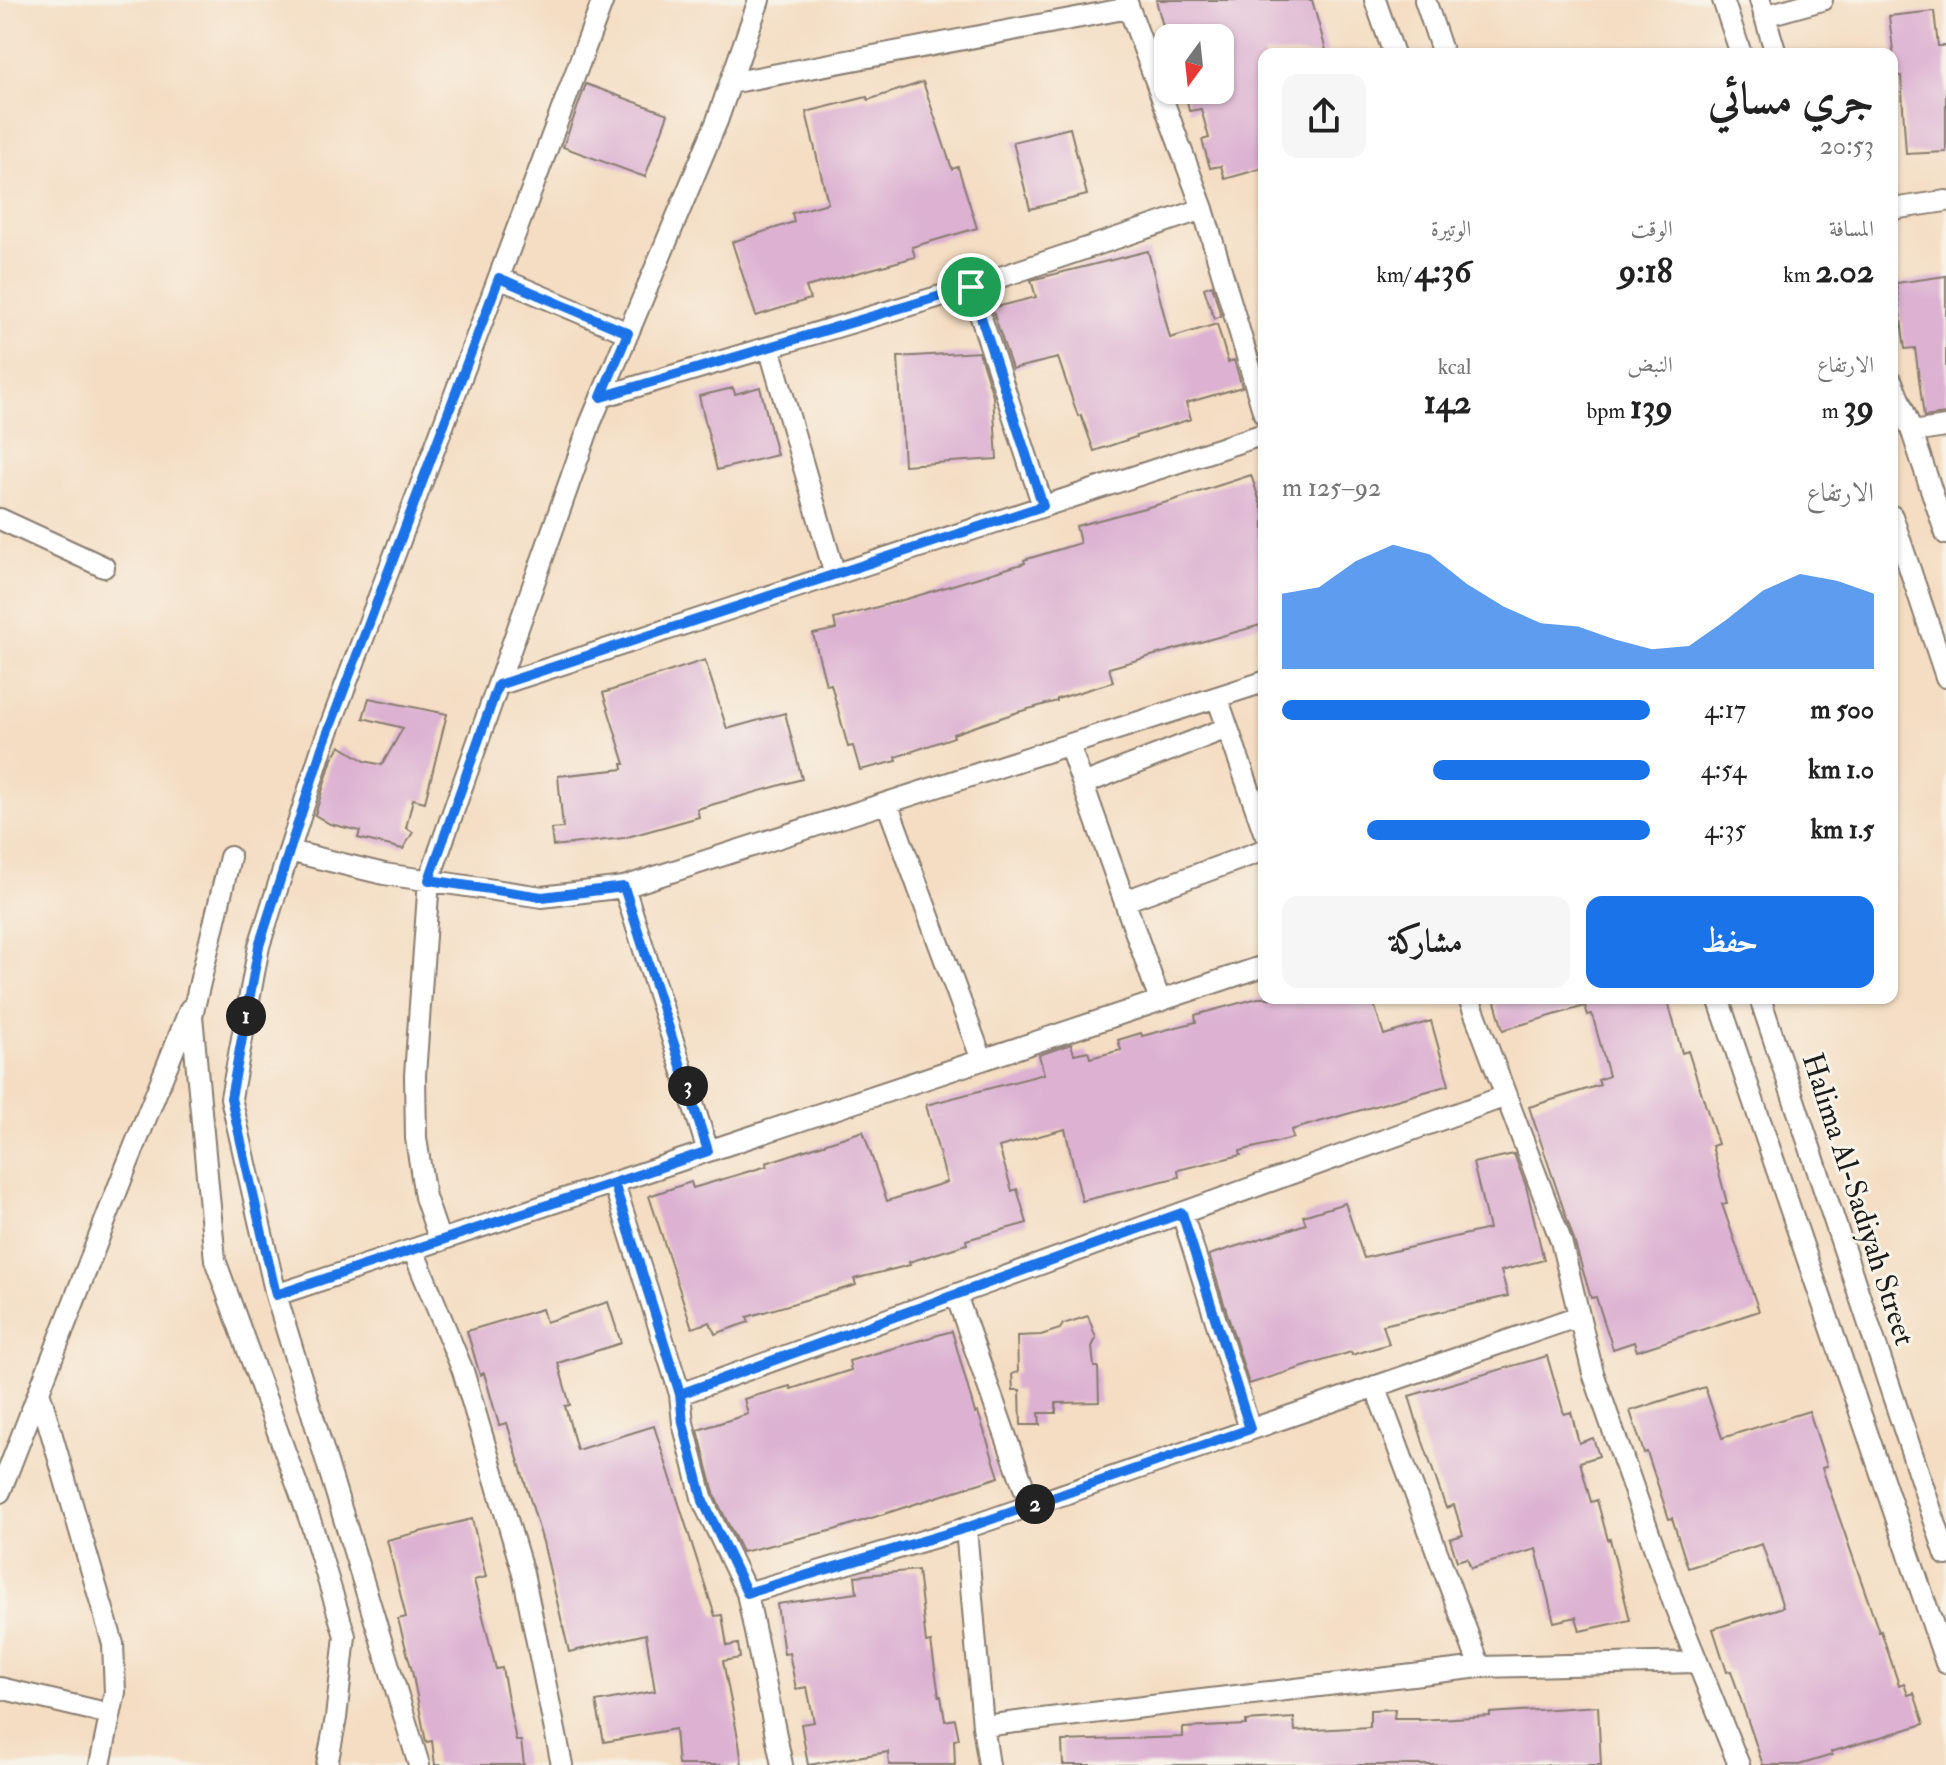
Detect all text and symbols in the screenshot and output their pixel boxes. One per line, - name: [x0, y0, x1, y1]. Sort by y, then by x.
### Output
- north arrow: [1154, 24, 1234, 104]
- map controls: [1154, 24, 1234, 104]
- text: جري مسائي: [1708, 72, 1874, 127]
- button: share: [1282, 74, 1366, 158]
- text: 20:53: [1820, 130, 1874, 162]
- text: الوتيرة: [1431, 215, 1471, 243]
- text: الوقت: [1631, 215, 1673, 243]
- text: المسافة: [1829, 215, 1874, 243]
- text: 4:36: [1414, 250, 1471, 293]
- text: 9:18: [1619, 250, 1673, 293]
- text: 2.02: [1815, 250, 1874, 293]
- pin: [937, 253, 1005, 321]
- text: /km: [1377, 261, 1414, 289]
- text: km: [1783, 261, 1815, 289]
- icon: arrive: [949, 265, 993, 309]
- text: النبض: [1627, 351, 1673, 379]
- text: الارتفاع: [1817, 351, 1874, 379]
- text: kcal: [1438, 353, 1471, 381]
- text: 142: [1424, 381, 1471, 424]
- text: 139: [1630, 386, 1673, 429]
- text: 39: [1844, 386, 1874, 429]
- text: bpm: [1586, 397, 1630, 425]
- text: m: [1822, 397, 1844, 425]
- text: 92–125 m: [1282, 472, 1381, 504]
- text: الارتفاع: [1807, 477, 1874, 509]
- text: 4:17: [1704, 694, 1746, 726]
- text: 500 m: [1810, 694, 1874, 726]
- text: 4:54: [1701, 754, 1746, 786]
- text: 1.0 km: [1808, 754, 1874, 786]
- text: 4:35: [1704, 814, 1746, 846]
- text: 1.5 km: [1811, 814, 1874, 846]
- button: مشاركة: [1282, 896, 1570, 988]
- button: حفظ: [1586, 896, 1874, 988]
- pin: 1: [226, 996, 266, 1036]
- text: 1: [242, 1002, 250, 1030]
- street label: Halima Al-Sadiyah Street: [1794, 1048, 1923, 1350]
- pin: 3: [668, 1066, 708, 1106]
- text: 3: [684, 1072, 692, 1100]
- pin: 2: [1015, 1484, 1055, 1524]
- text: 2: [1029, 1490, 1041, 1518]

